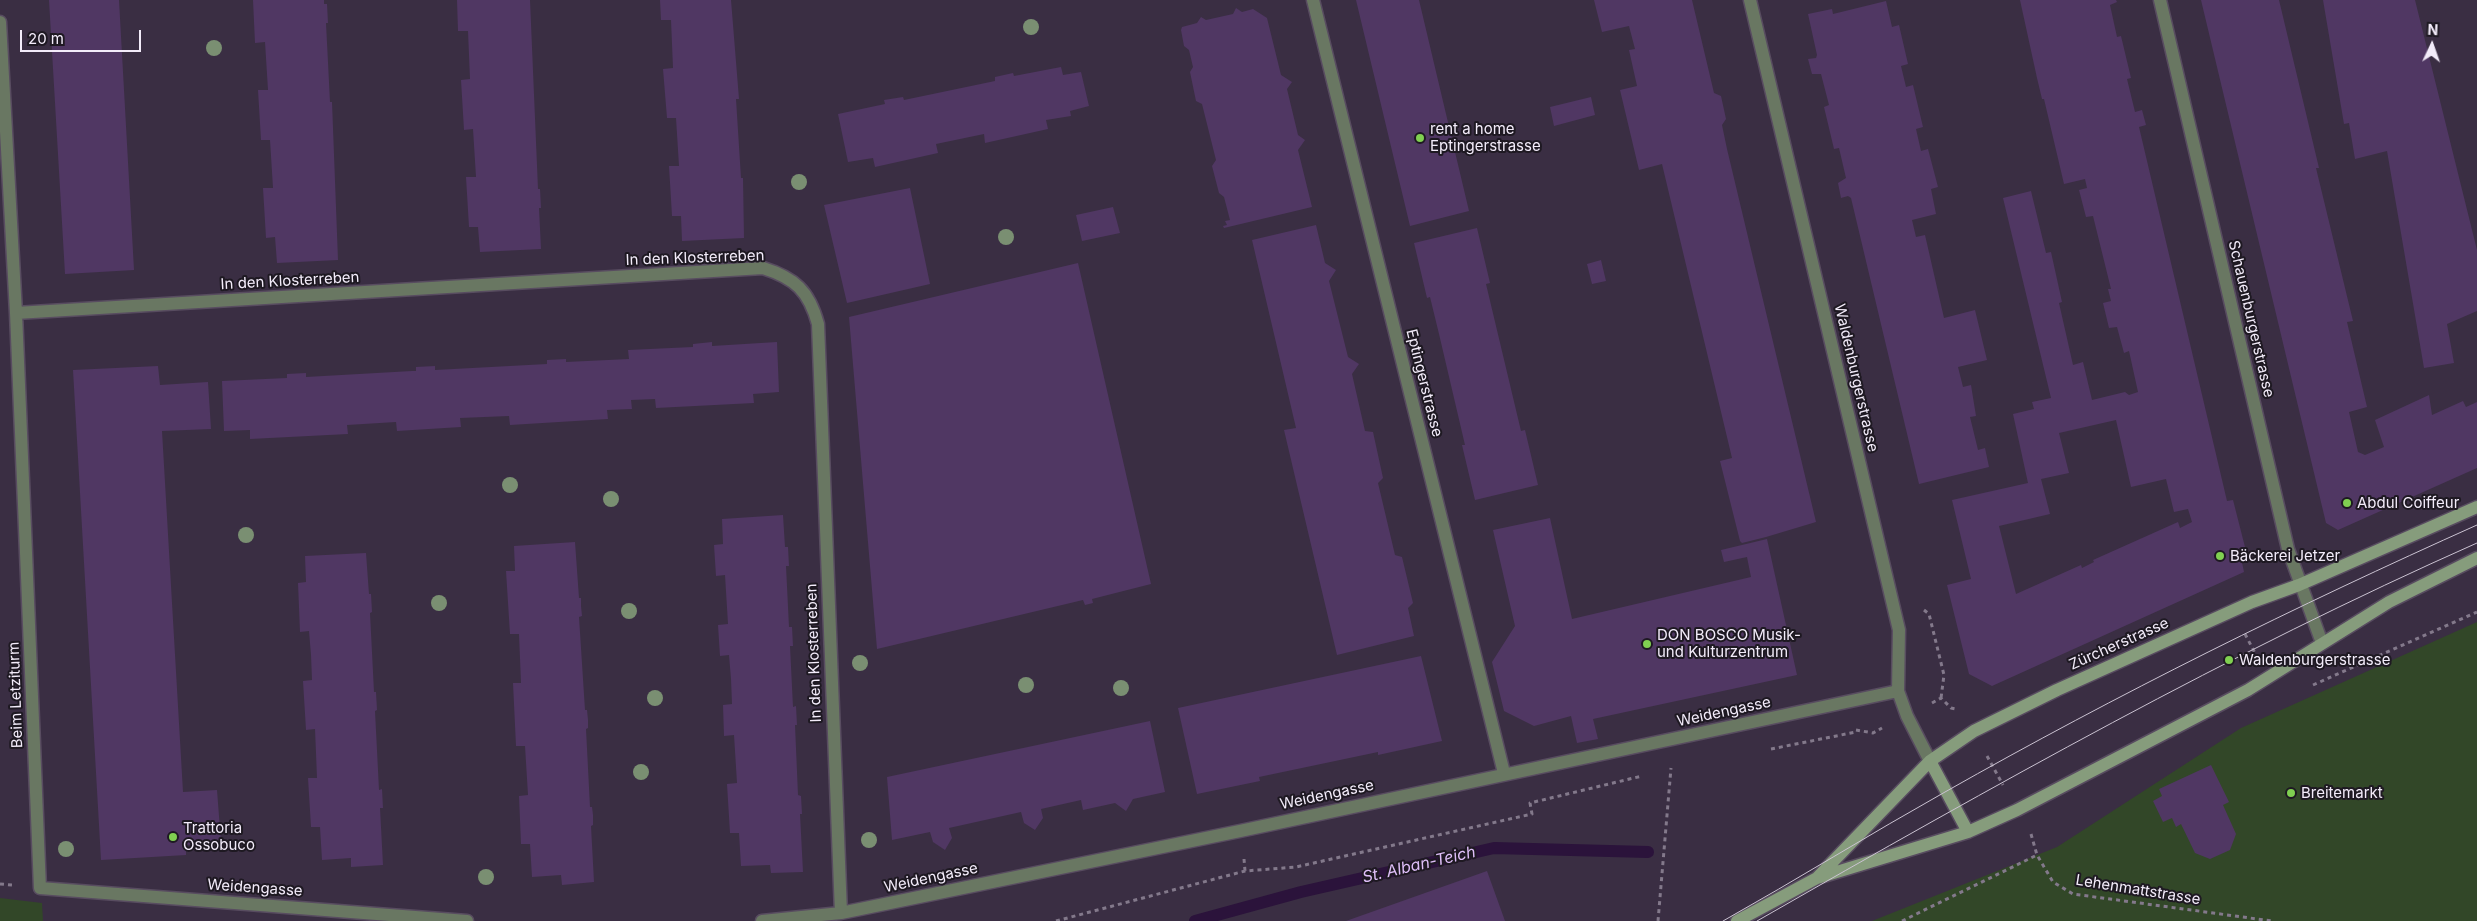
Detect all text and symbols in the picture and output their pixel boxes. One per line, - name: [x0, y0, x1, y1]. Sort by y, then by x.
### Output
- scale bar: [22, 20, 144, 52]
- north arrow: [2407, 20, 2457, 70]
- text: N: [2427, 21, 2439, 38]
- text: 20 m: [28, 29, 64, 48]
- place label: rent a home Eptingerstrasse: [1430, 120, 1541, 155]
- marker: rent a home Eptingerstrasse: [1414, 132, 1426, 144]
- street label: Schauenburgerstrasse: [2224, 239, 2278, 399]
- street label: In den Klosterreben: [625, 247, 765, 269]
- street label: In den Klosterreben: [220, 268, 360, 294]
- street label: Waldenburgerstrasse: [1830, 302, 1882, 454]
- street label: Eptingerstrasse: [1402, 327, 1446, 439]
- place label: Abdul Coiffeur: [2357, 494, 2459, 512]
- marker: Abdul Coiffeur: [2341, 497, 2353, 509]
- place label: Bäckerei Jetzer: [2230, 547, 2340, 565]
- marker: Bäckerei Jetzer: [2214, 550, 2226, 562]
- street label: In den Klosterreben: [803, 583, 825, 723]
- street label: Zürcherstrasse: [2066, 614, 2172, 674]
- place label: DON BOSCO Musik- und Kulturzentrum: [1657, 626, 1801, 661]
- marker: DON BOSCO Musik- und Kulturzentrum: [1641, 638, 1653, 650]
- street label: Beim Letziturm: [5, 642, 27, 748]
- place label: Waldenburgerstrasse: [2239, 651, 2390, 669]
- marker: Waldenburgerstrasse: [2223, 654, 2235, 666]
- street label: Weidengasse: [1675, 693, 1773, 731]
- street label: Weidengasse: [1278, 776, 1376, 814]
- place label: Breitemarkt: [2301, 784, 2383, 802]
- marker: Breitemarkt: [2285, 787, 2297, 799]
- place label: Trattoria Ossobuco: [183, 819, 255, 854]
- marker: Trattoria Ossobuco: [167, 831, 179, 843]
- water label: St. Alban-Teich: [1361, 843, 1477, 887]
- street label: Weidengasse: [882, 859, 980, 897]
- street label: Lehenmattstrasse: [2074, 871, 2202, 909]
- street label: Weidengasse: [207, 876, 303, 900]

